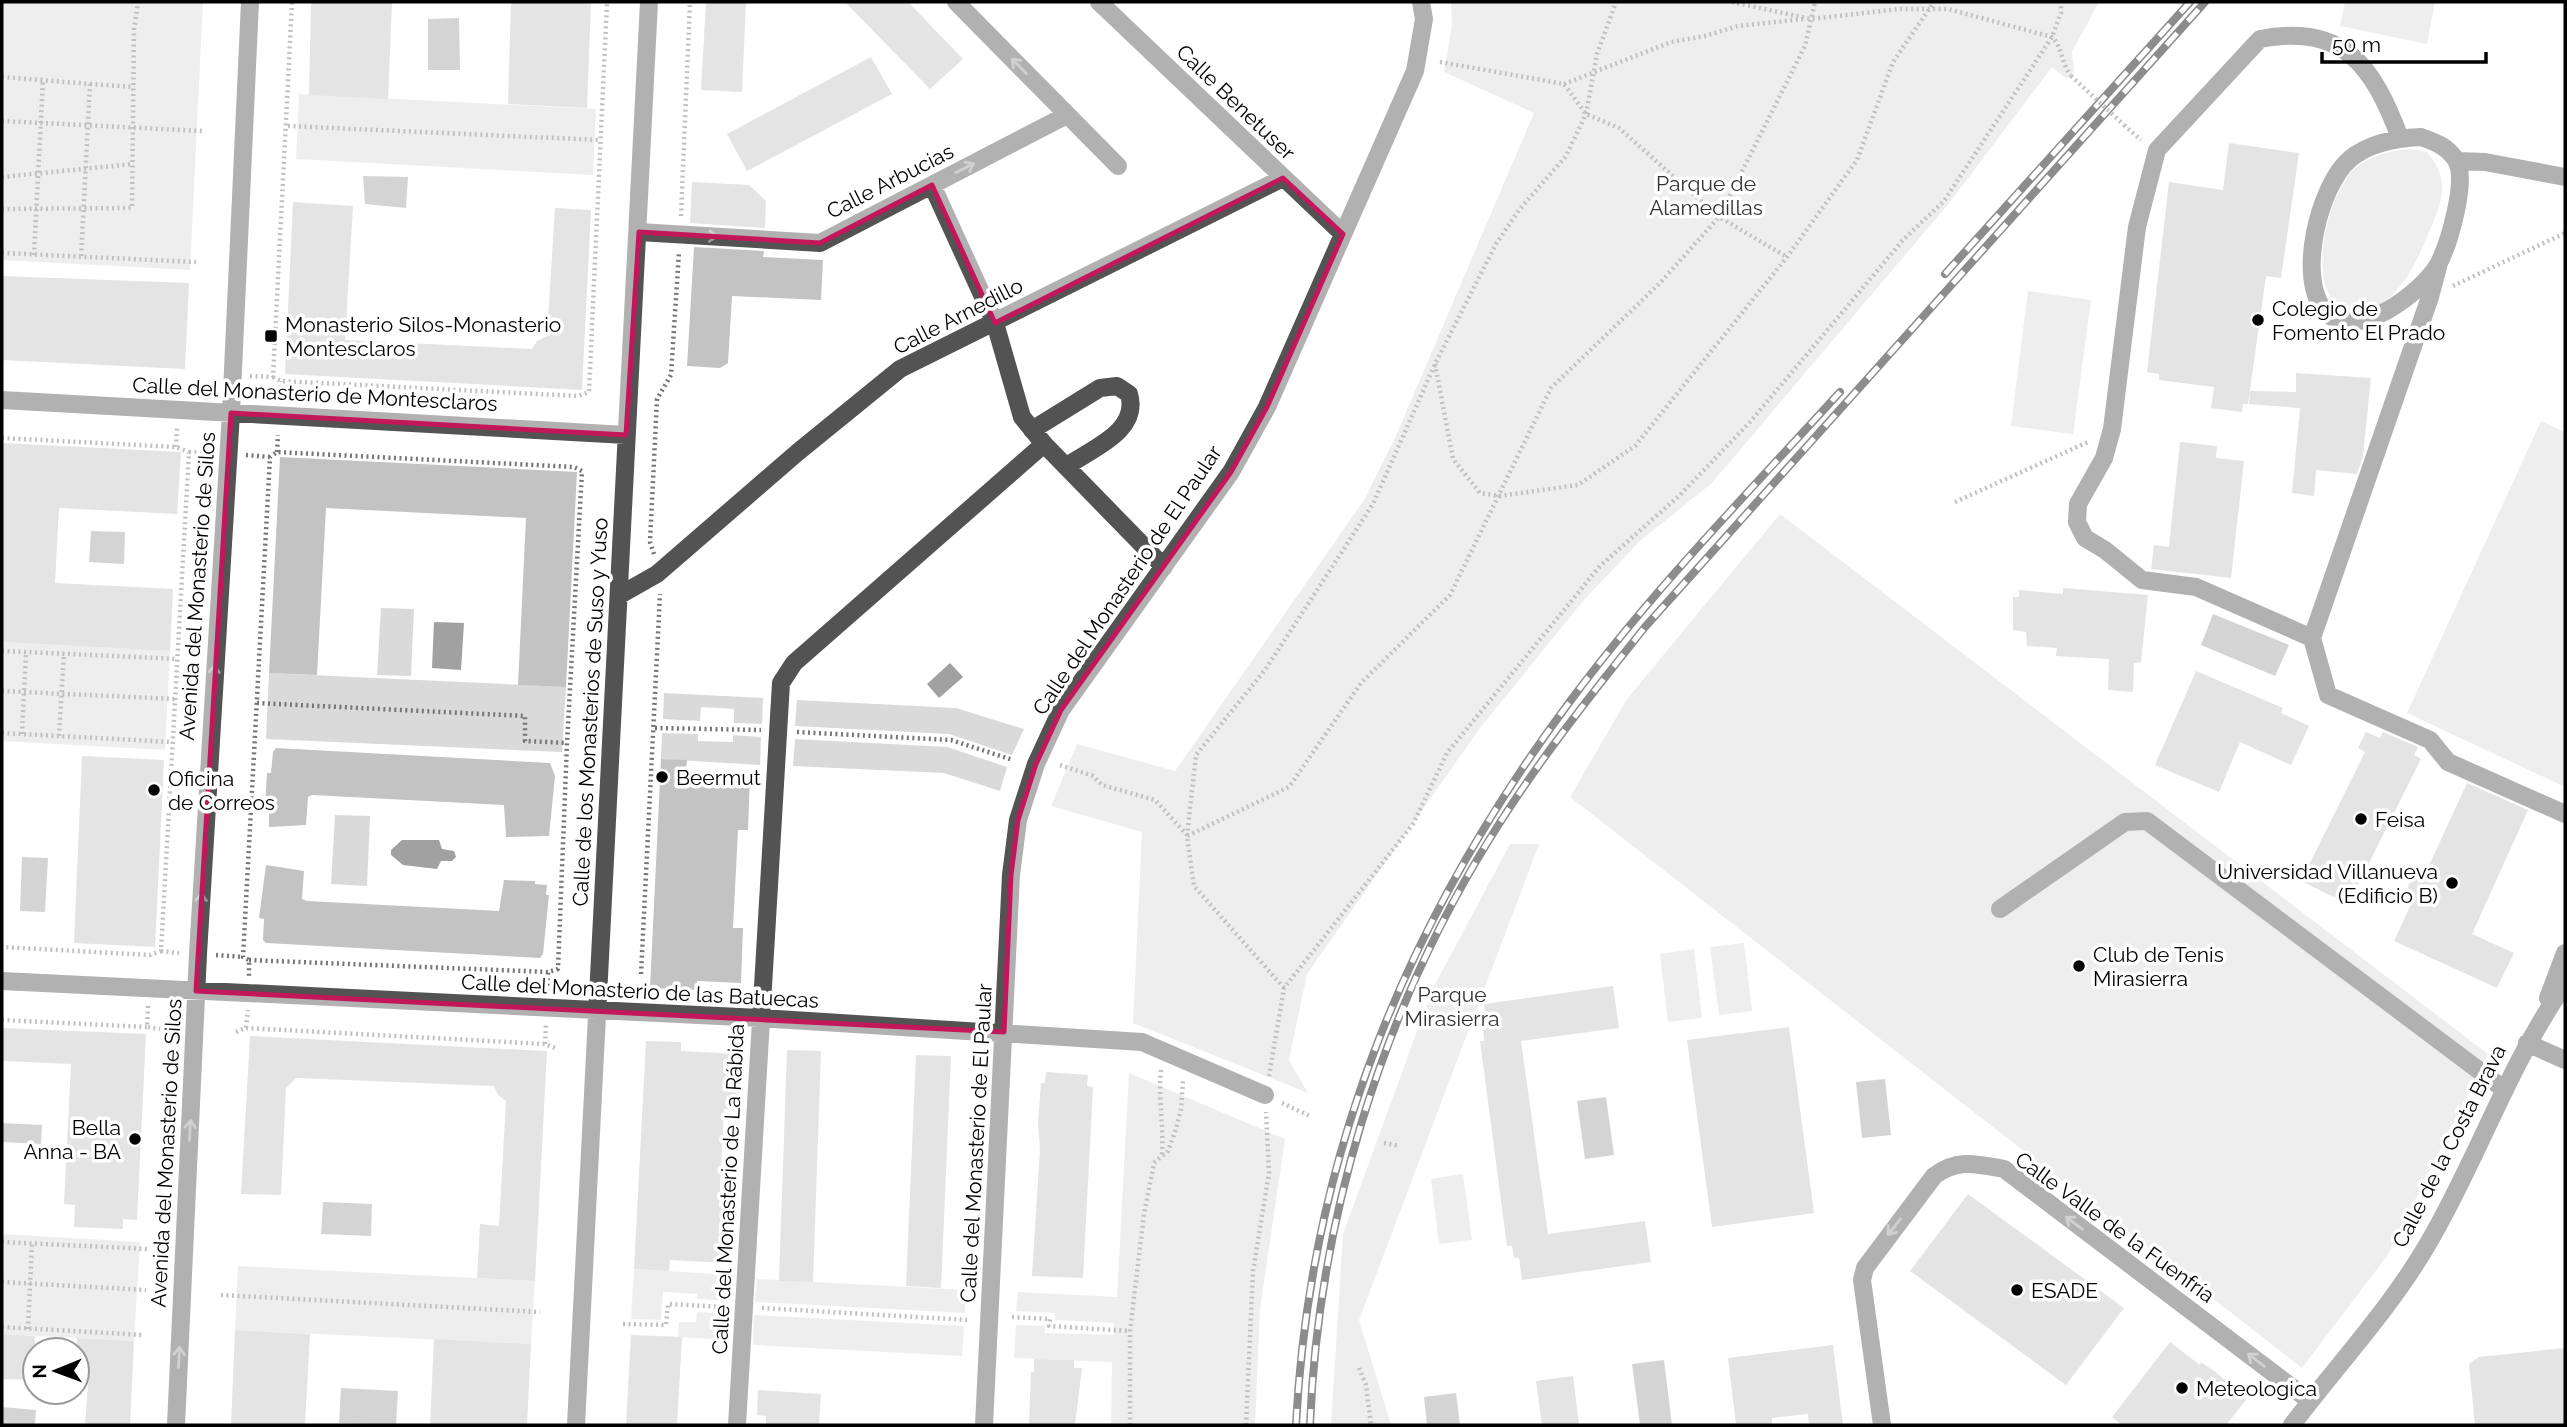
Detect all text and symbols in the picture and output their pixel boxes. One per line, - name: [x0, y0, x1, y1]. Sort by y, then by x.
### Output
- scale bar: [2322, 21, 2486, 65]
- text: 50 m: [2332, 32, 2381, 57]
- street label: Calle Benetuser: [1172, 39, 1301, 165]
- one-way arrow: [1011, 58, 1028, 75]
- street label: Calle Arbucias: [822, 138, 958, 224]
- one-way arrow: [954, 161, 975, 174]
- park label: Parque de Alamedillas: [1649, 171, 1763, 220]
- one-way arrow: [695, 230, 718, 243]
- street label: Calle Arnedillo: [889, 273, 1027, 359]
- place label: Colegio de Fomento El Prado: [2272, 296, 2445, 345]
- place label: Monasterio Silos-Monasterio Montesclaros: [285, 312, 561, 361]
- marker: Colegio de Fomento El Prado: [2250, 312, 2266, 328]
- marker: Monasterio Silos-Monasterio Montesclaros: [263, 328, 279, 344]
- street label: Calle del Monasterio de Montesclaros: [132, 372, 498, 416]
- street label: Avenida del Monasterio de Silos: [174, 431, 220, 741]
- street label: Calle del Monasterio de El Paular: [1027, 440, 1227, 719]
- street label: Calle de los Monasterios de Suso y Yuso: [567, 517, 613, 907]
- one-way arrow: [208, 664, 221, 687]
- place label: Beermut: [676, 765, 761, 790]
- place label: Oficina de Correos: [168, 766, 275, 815]
- marker: Beermut: [654, 769, 670, 785]
- marker: Oficina de Correos: [146, 782, 162, 798]
- place label: Feisa: [2375, 807, 2425, 832]
- marker: Feisa: [2353, 811, 2369, 827]
- place label: Universidad Villanueva (Edificio B): [2217, 859, 2438, 908]
- marker: Universidad Villanueva (Edificio B): [2444, 875, 2460, 891]
- one-way arrow: [195, 892, 208, 914]
- place label: Club de Tenis Mirasierra: [2093, 942, 2224, 991]
- marker: Club de Tenis Mirasierra: [2071, 958, 2087, 974]
- street label: Calle del Monasterio de las Batuecas: [461, 969, 819, 1013]
- street label: Calle del Monasterio de El Paular: [955, 982, 997, 1303]
- park label: Parque Mirasierra: [1405, 982, 1499, 1031]
- street label: Avenida del Monasterio de Silos: [145, 998, 187, 1308]
- street label: Calle del Monasterio de La Rábida: [707, 1023, 749, 1355]
- street label: Calle de la Costa Brava: [2387, 1041, 2511, 1251]
- place label: Bella Anna - BA: [23, 1115, 121, 1164]
- one-way arrow: [183, 1119, 196, 1142]
- marker: Bella Anna - BA: [127, 1131, 143, 1147]
- street label: Calle Valle de la Fuenfría: [2011, 1146, 2219, 1308]
- one-way arrow: [2066, 1215, 2084, 1230]
- one-way arrow: [1887, 1217, 1902, 1236]
- place label: ESADE: [2031, 1278, 2098, 1303]
- marker: ESADE: [2009, 1282, 2025, 1298]
- north arrow: [21, 1336, 91, 1406]
- one-way arrow: [173, 1346, 186, 1369]
- one-way arrow: [2247, 1352, 2266, 1367]
- text: N: [28, 1364, 50, 1379]
- place label: Meteologica: [2196, 1376, 2317, 1401]
- marker: Meteologica: [2174, 1380, 2190, 1396]

